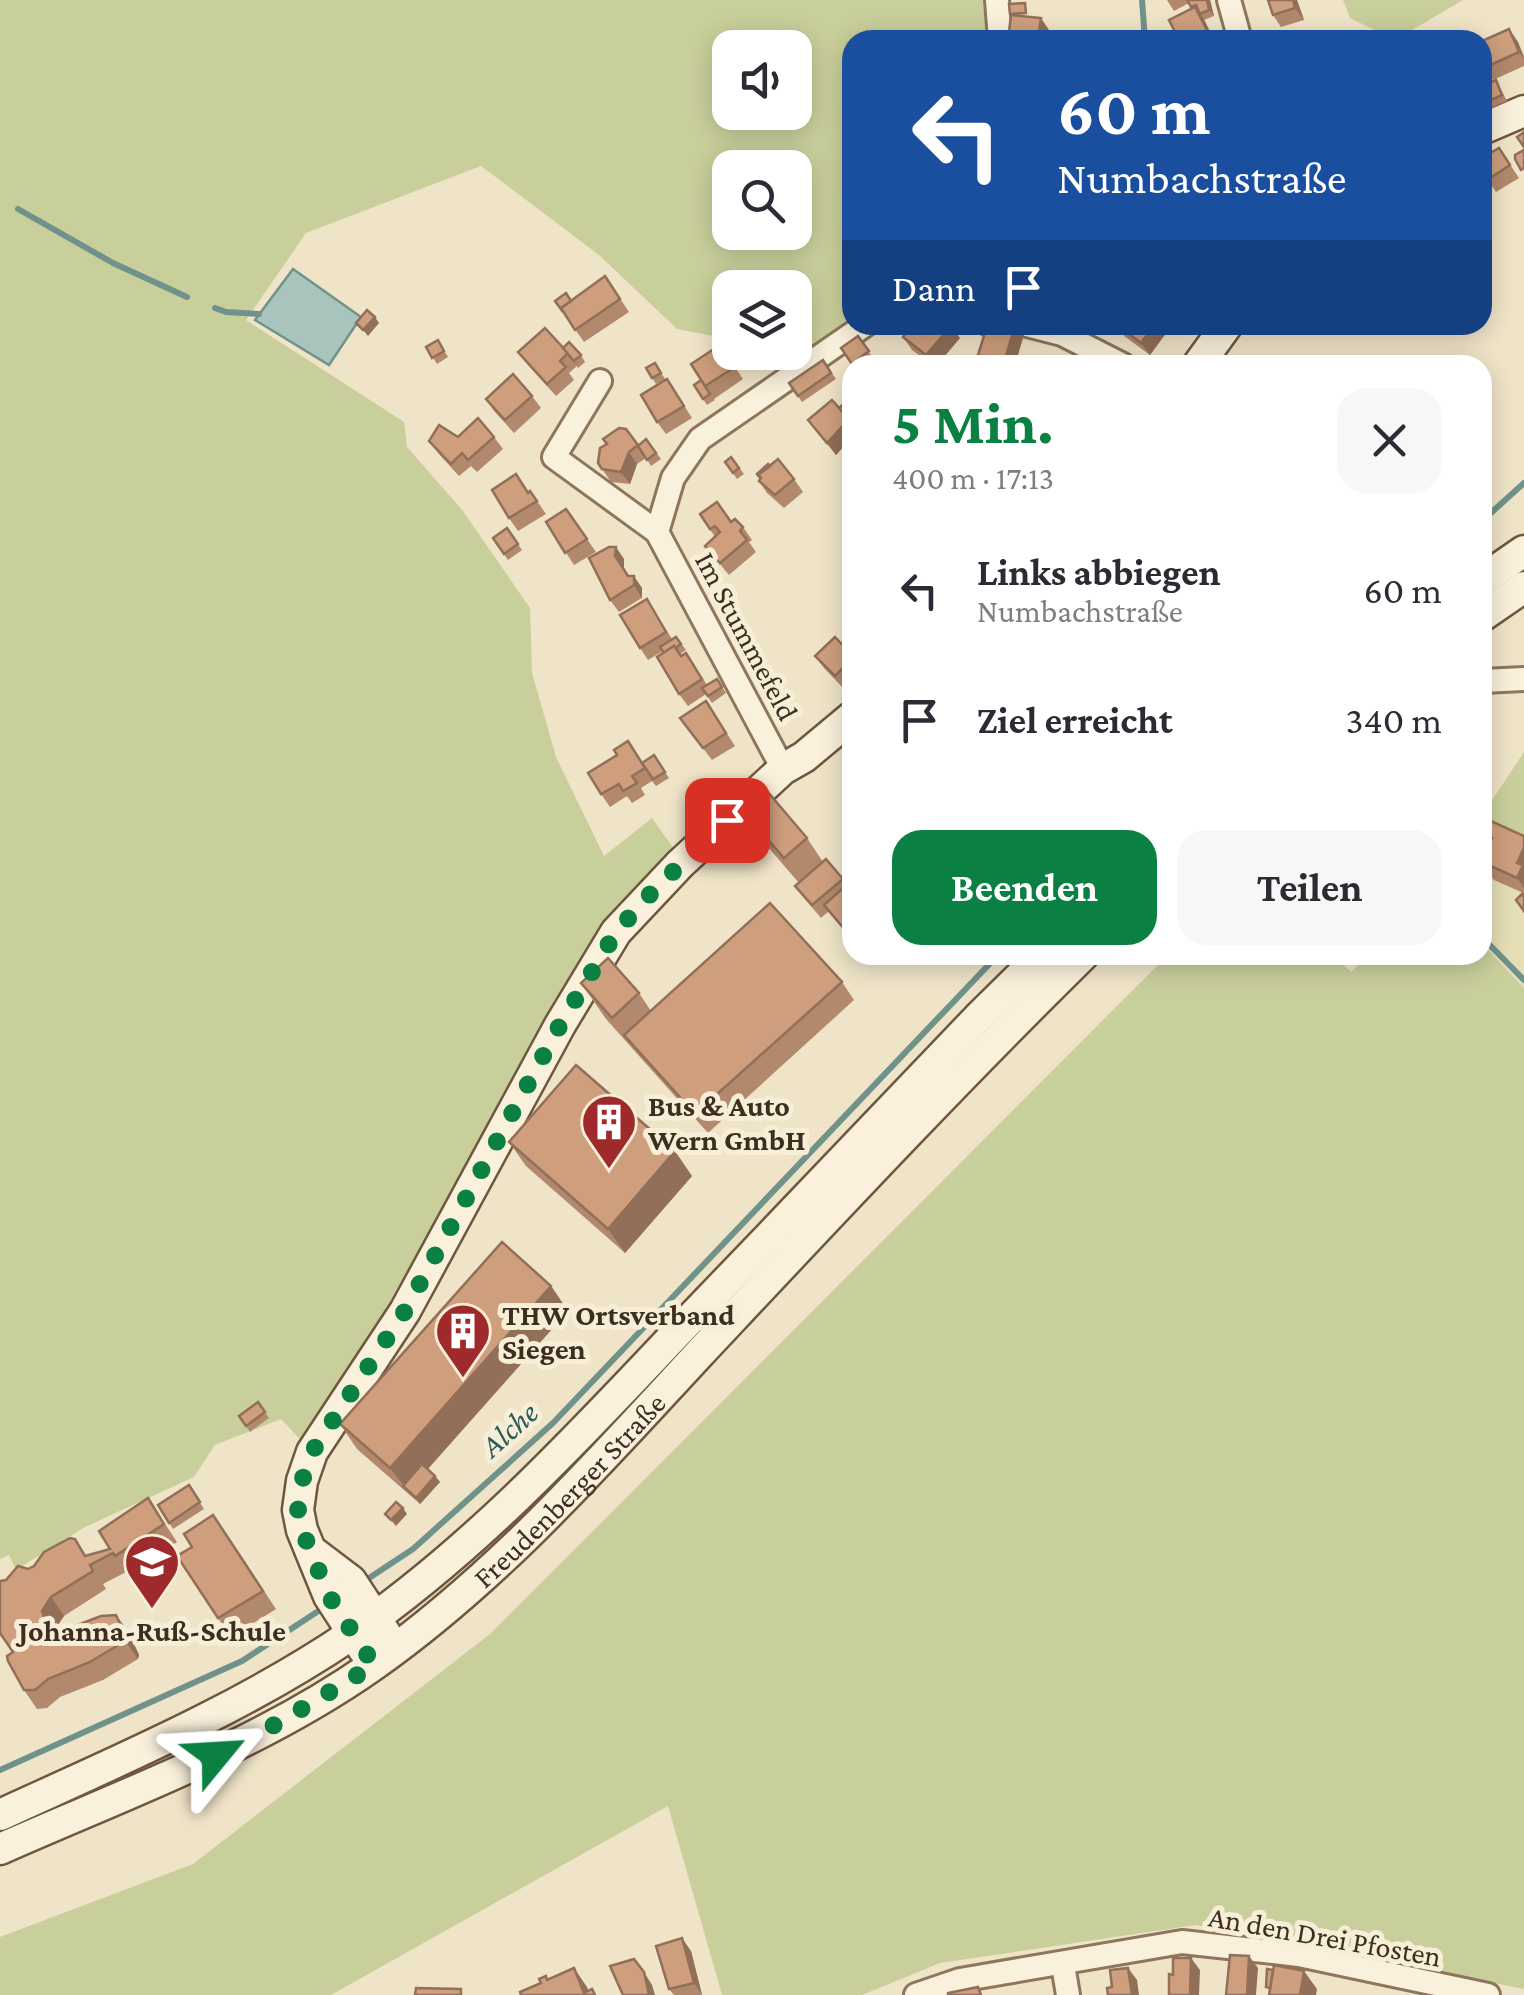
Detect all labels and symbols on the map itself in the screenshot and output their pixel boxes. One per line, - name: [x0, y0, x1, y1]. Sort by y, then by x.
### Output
- street label: Im Stummefeld: [689, 546, 805, 726]
- pin: [685, 778, 770, 863]
- place label: Bus & Auto Wern GmbH: [647, 1089, 806, 1156]
- building icon: Bus & Auto Wern GmbH: [579, 1092, 639, 1171]
- place label: THW Ortsverband Siegen: [502, 1298, 735, 1365]
- building icon: THW Ortsverband Siegen: [433, 1301, 493, 1380]
- street label: Freudenberger Straße: [466, 1386, 671, 1594]
- water label: Alche: [471, 1394, 545, 1465]
- school or university icon: Johanna-Ruß-Schule: [122, 1532, 182, 1611]
- place label: Johanna-Ruß-Schule: [15, 1614, 286, 1647]
- position arrow: [164, 1703, 268, 1807]
- street label: An den Drei Pfosten: [1206, 1899, 1444, 1973]

